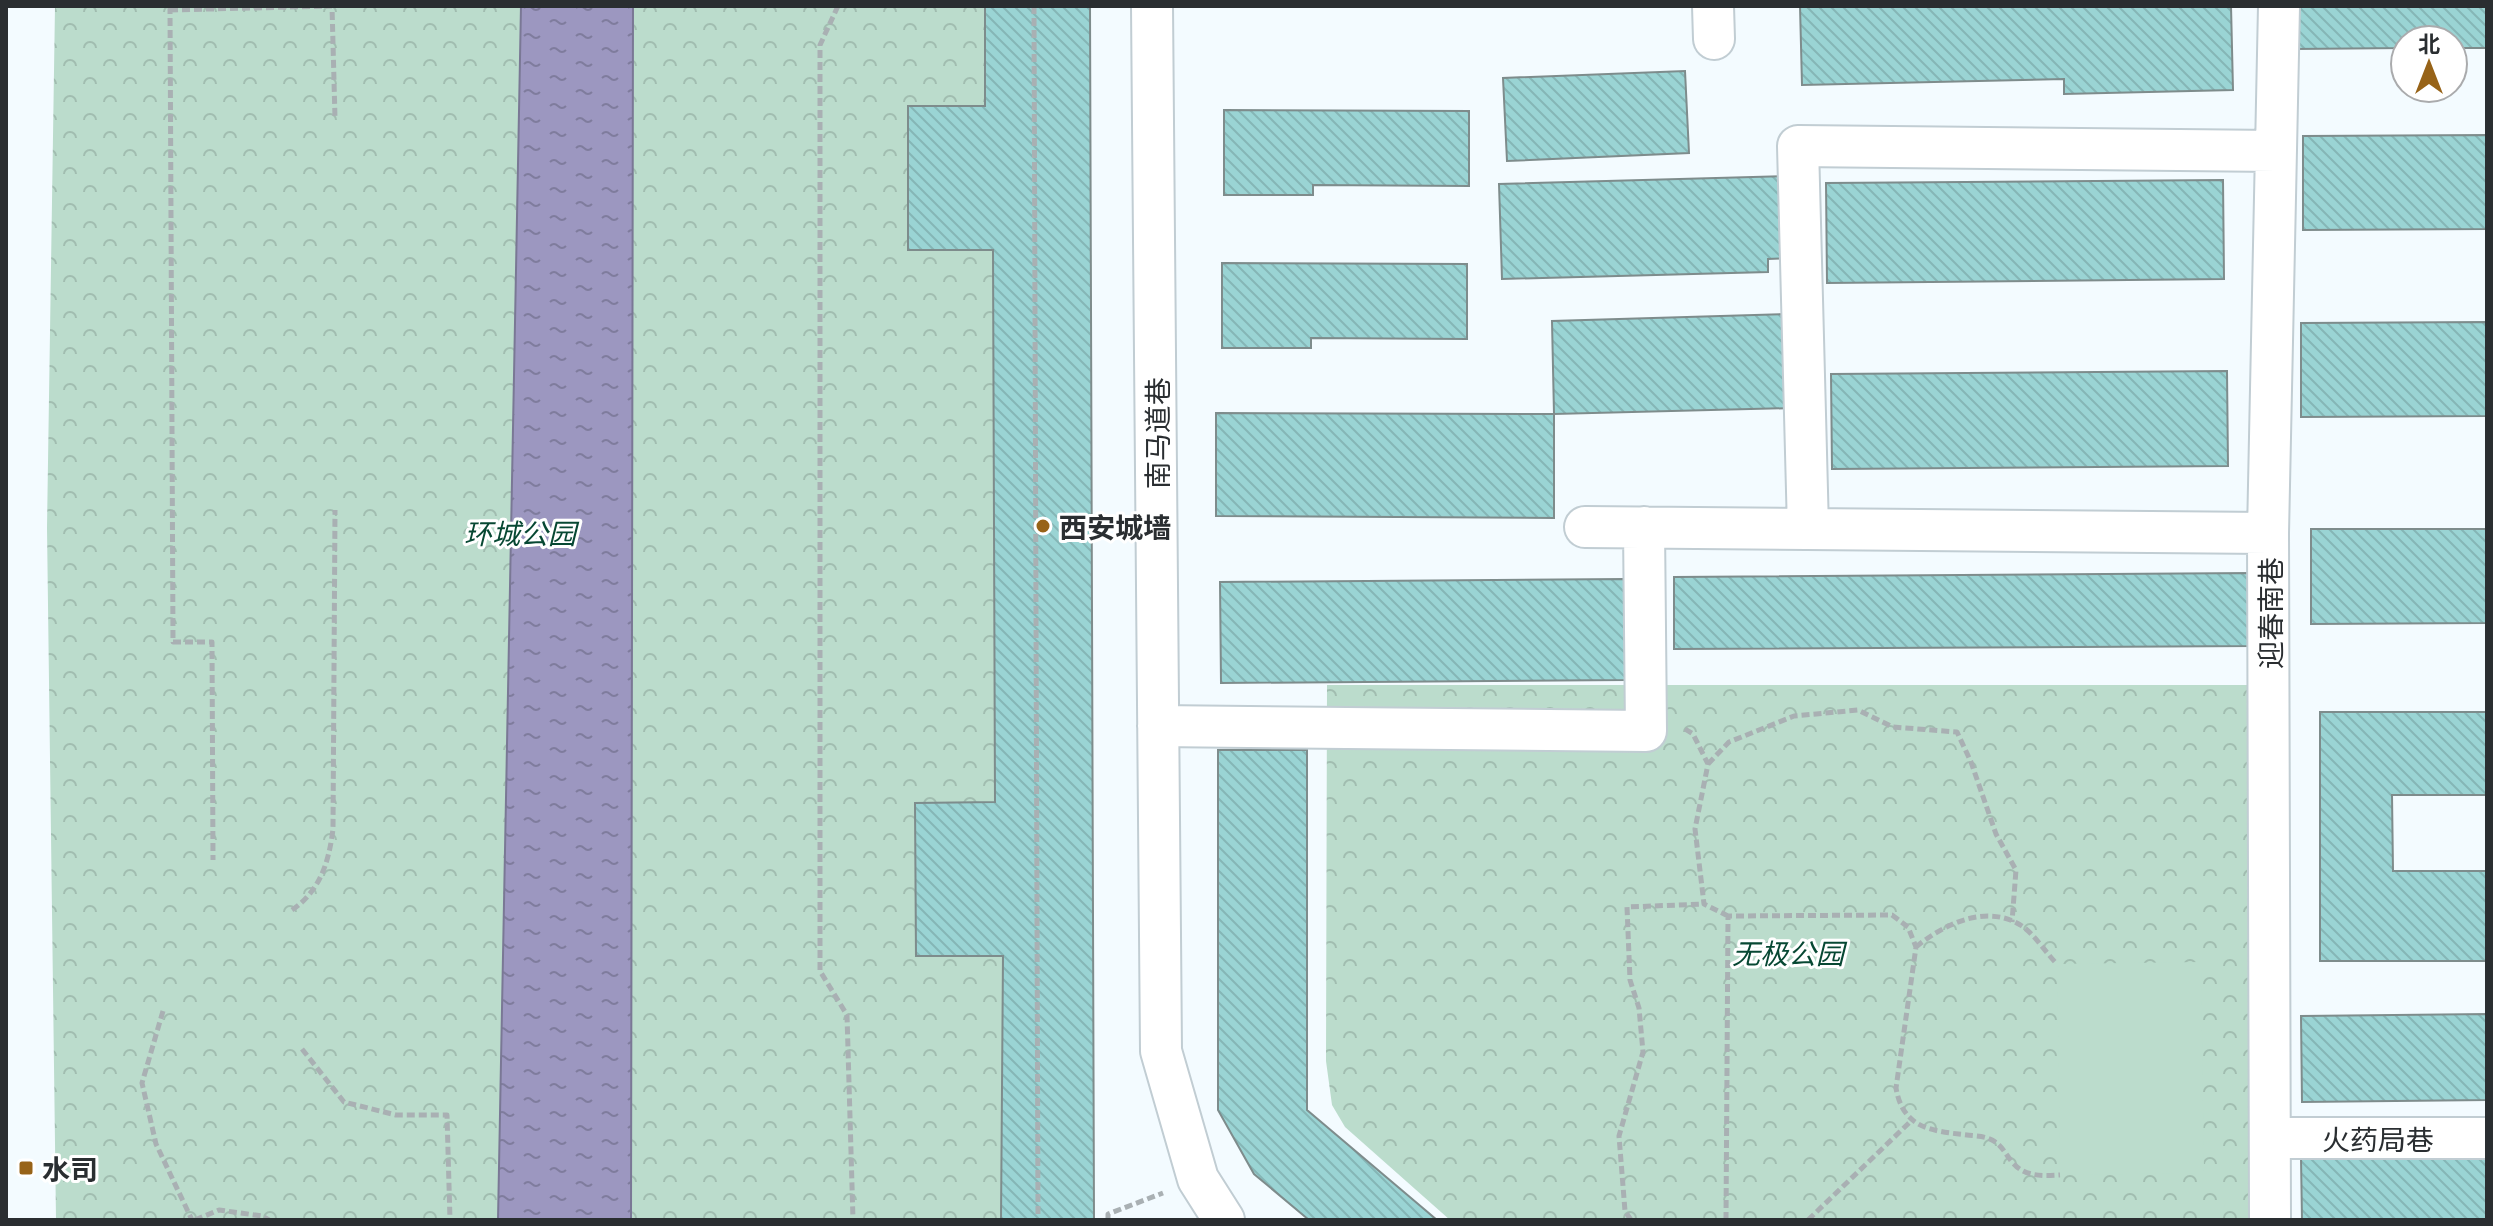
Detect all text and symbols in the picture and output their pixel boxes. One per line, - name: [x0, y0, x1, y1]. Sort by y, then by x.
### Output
- north arrow: [2389, 24, 2469, 104]
- text: 北: [2418, 28, 2440, 58]
- street label: 南马道巷: [1138, 377, 1175, 489]
- place label: 西安城墙: [1059, 508, 1171, 545]
- park label: 环城公园: [464, 514, 580, 551]
- marker: 西安城墙: [1034, 517, 1052, 535]
- street label: 迎春南巷: [2251, 557, 2288, 669]
- park label: 无极公园: [1732, 934, 1848, 971]
- street label: 火药局巷: [2322, 1120, 2434, 1157]
- place label: 水司: [42, 1150, 98, 1187]
- marker: 水司: [17, 1159, 35, 1177]

